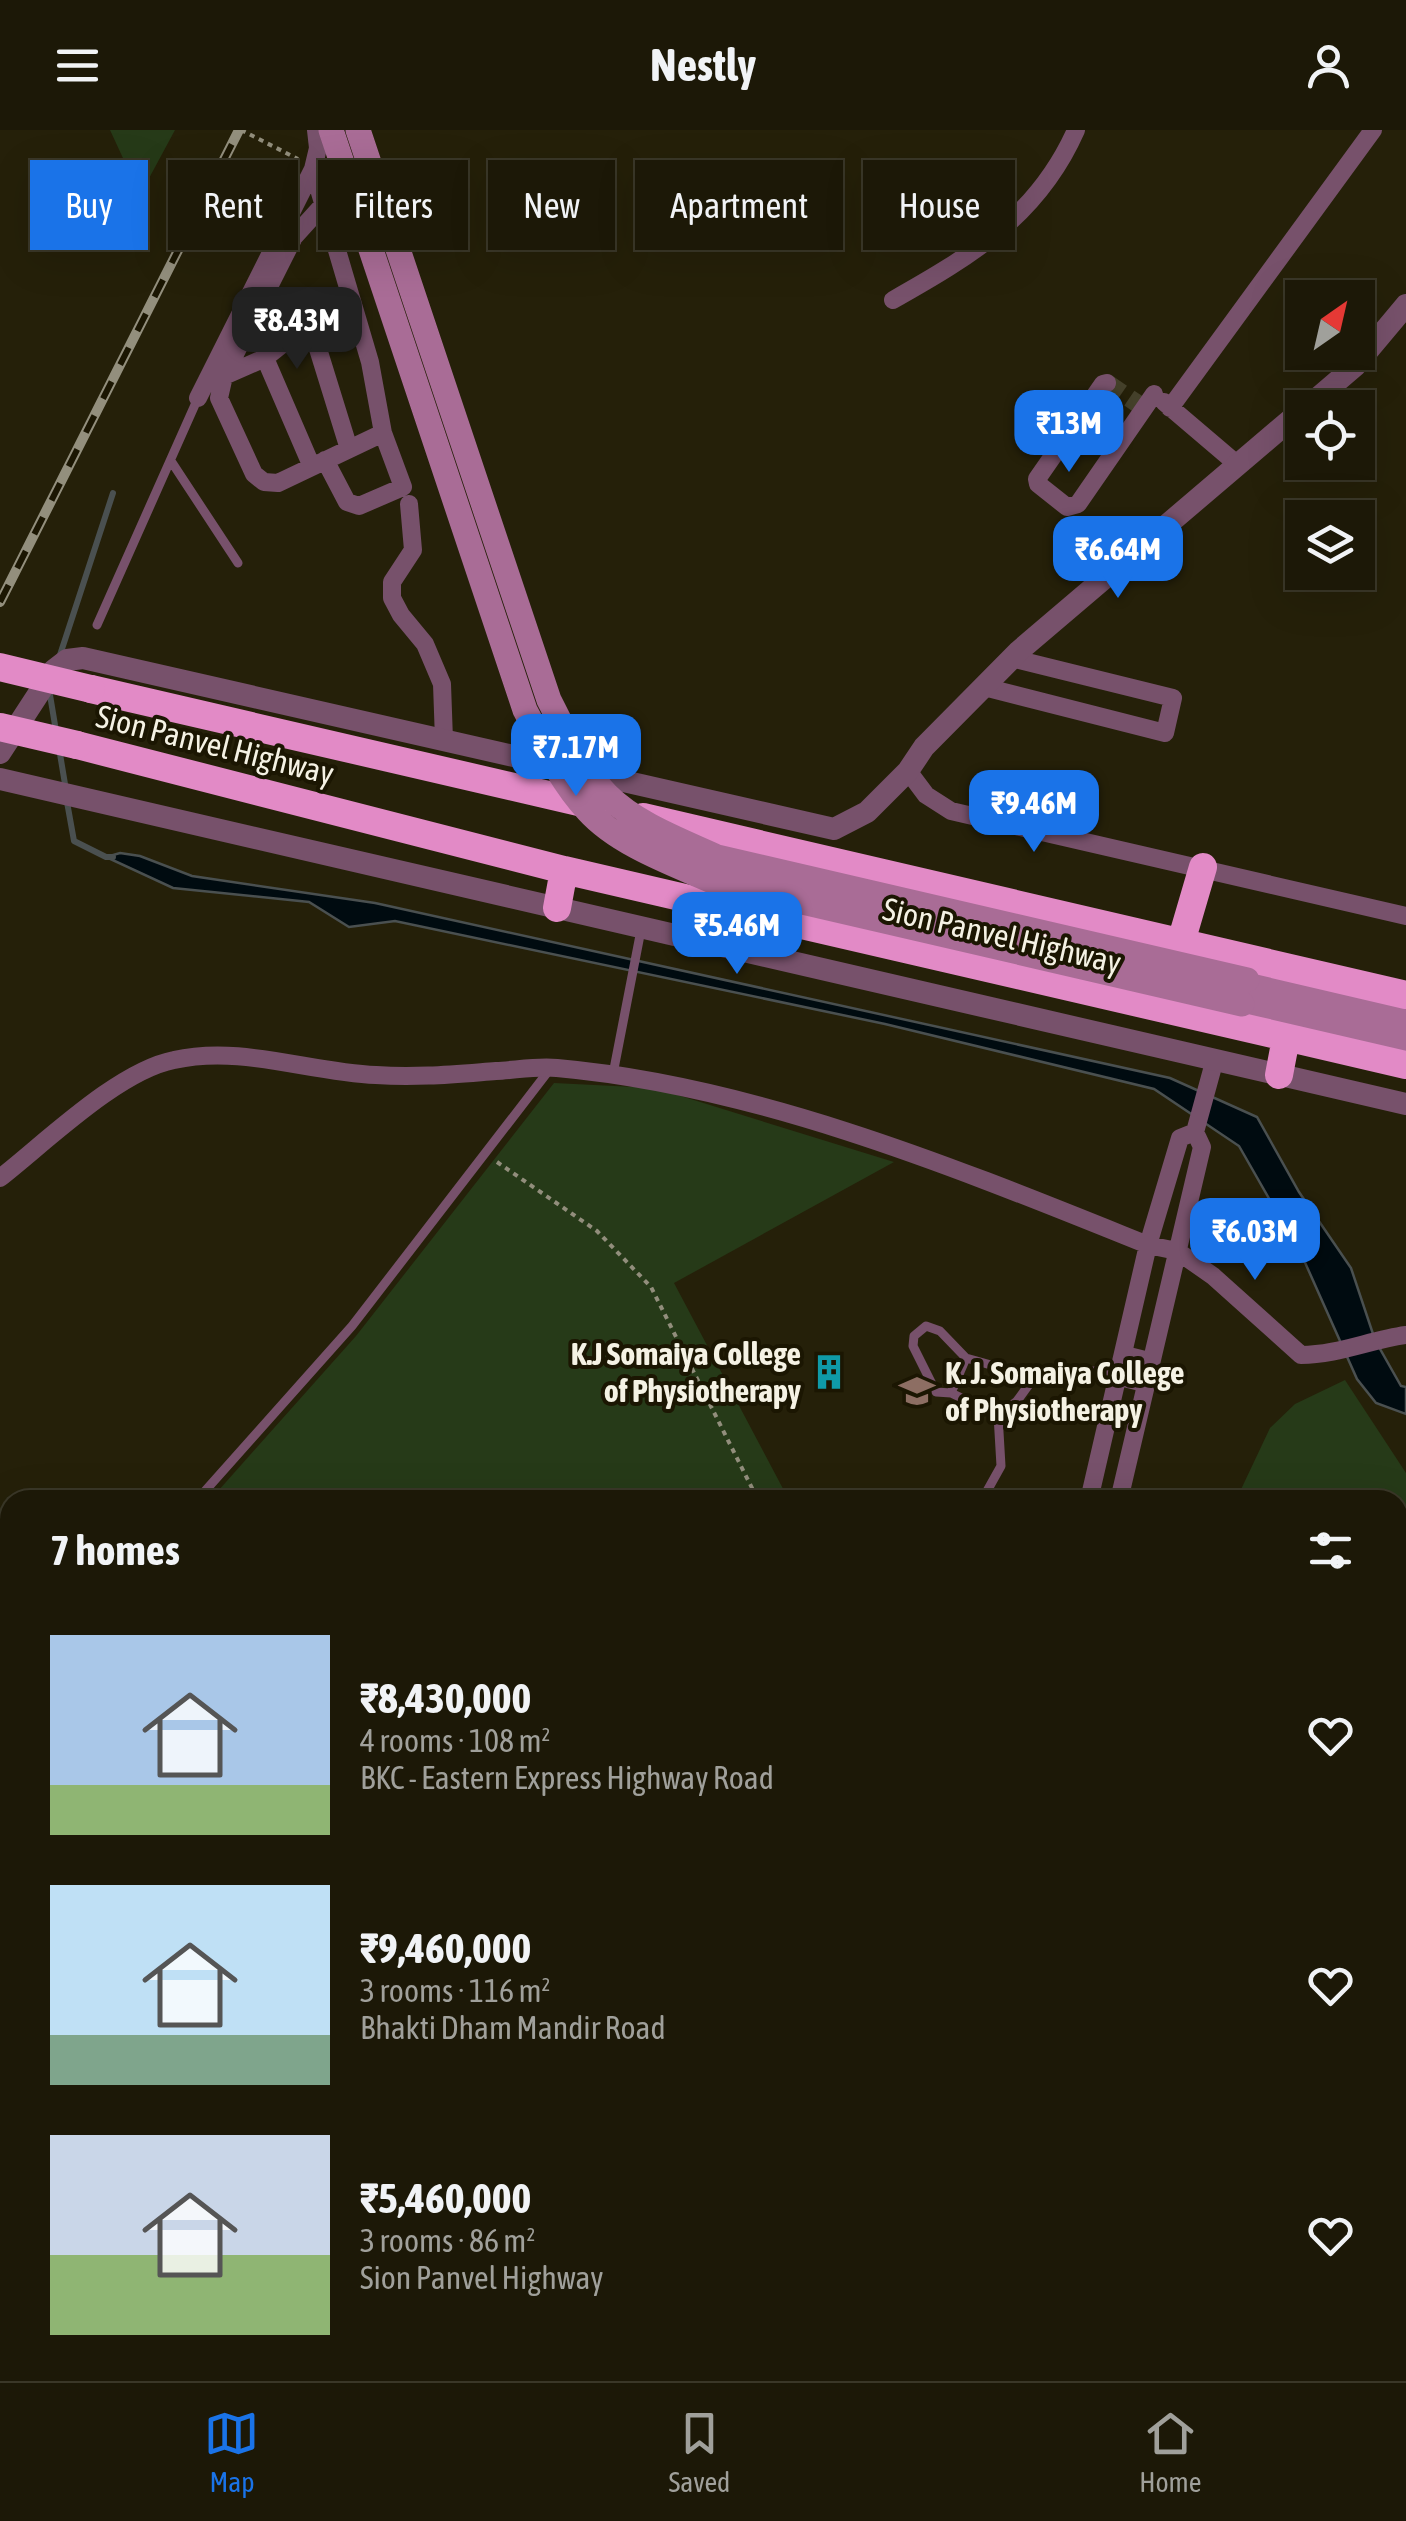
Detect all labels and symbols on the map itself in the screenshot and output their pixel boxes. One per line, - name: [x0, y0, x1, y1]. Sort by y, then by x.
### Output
- north arrow: [1285, 280, 1375, 370]
- pin: ₹8.43M: [216, 287, 378, 372]
- pin: ₹13M: [1010, 390, 1128, 475]
- pin: ₹6.64M: [1037, 516, 1199, 601]
- street label: Sion Panvel Highway: [92, 697, 338, 792]
- pin: ₹7.17M: [495, 714, 657, 799]
- pin: ₹9.46M: [953, 770, 1115, 855]
- street label: Sion Panvel Highway: [879, 890, 1125, 981]
- pin: ₹5.46M: [656, 892, 818, 977]
- pin: ₹6.03M: [1174, 1198, 1336, 1283]
- place label: K.J Somaiya College of Physiotherapy: [571, 1335, 802, 1409]
- building icon: K.J Somaiya College of Physiotherapy: [810, 1353, 848, 1391]
- place label: K. J. Somaiya College of Physiotherapy: [945, 1354, 1185, 1428]
- school or university icon: K. J. Somaiya College of Physiotherapy: [898, 1372, 936, 1410]

